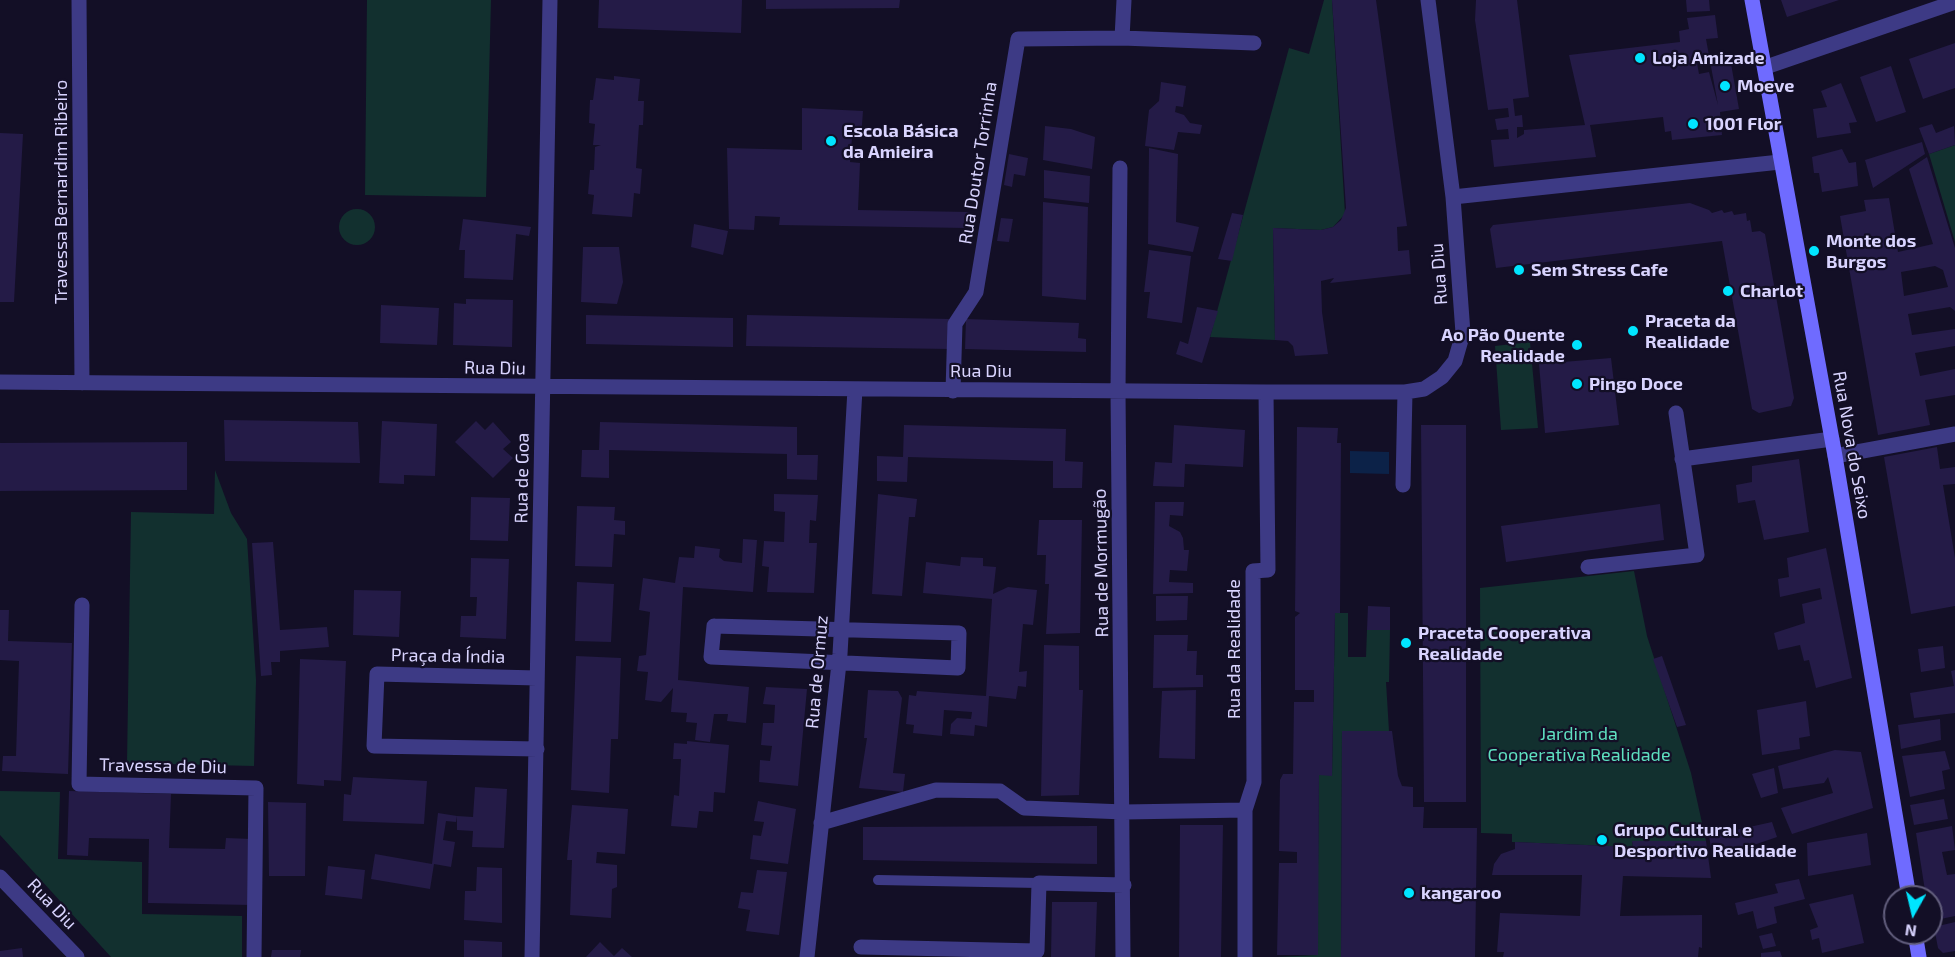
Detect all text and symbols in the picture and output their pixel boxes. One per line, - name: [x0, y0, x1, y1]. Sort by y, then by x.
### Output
- place label: Loja Amizade: [1652, 47, 1765, 69]
- marker: Loja Amizade: [1633, 51, 1647, 65]
- place label: Moeve: [1737, 75, 1794, 97]
- marker: Moeve: [1718, 79, 1732, 93]
- street label: Travessa Bernardim Ribeiro: [50, 80, 72, 304]
- street label: Rua Doutor Torrinha: [954, 80, 1002, 246]
- place label: 1001 Flor: [1705, 113, 1781, 135]
- marker: 1001 Flor: [1686, 117, 1700, 131]
- place label: Escola Básica da Amieira: [843, 120, 958, 162]
- marker: Escola Básica da Amieira: [824, 134, 838, 148]
- place label: Monte dos Burgos: [1826, 230, 1916, 272]
- street label: Rua Diu: [1426, 242, 1452, 306]
- marker: Monte dos Burgos: [1807, 244, 1821, 258]
- place label: Sem Stress Cafe: [1531, 259, 1668, 281]
- marker: Sem Stress Cafe: [1512, 263, 1526, 277]
- place label: Charlot: [1740, 280, 1803, 302]
- marker: Charlot: [1721, 284, 1735, 298]
- place label: Praceta da Realidade: [1645, 310, 1736, 352]
- place label: Ao Pão Quente Realidade: [1441, 324, 1565, 366]
- marker: Praceta da Realidade: [1626, 324, 1640, 338]
- marker: Ao Pão Quente Realidade: [1570, 338, 1584, 352]
- street label: Rua Diu: [464, 357, 526, 379]
- street label: Rua Diu: [950, 360, 1012, 382]
- street label: Rua Nova do Seixo: [1828, 369, 1876, 521]
- place label: Pingo Doce: [1589, 373, 1683, 395]
- marker: Pingo Doce: [1570, 377, 1584, 391]
- street label: Rua de Goa: [510, 432, 534, 524]
- street label: Rua de Mormugão: [1089, 489, 1113, 637]
- street label: Rua da Realidade: [1223, 579, 1245, 719]
- street label: Rua de Ormuz: [801, 614, 833, 730]
- place label: Praceta Cooperativa Realidade: [1418, 622, 1591, 664]
- marker: Praceta Cooperativa Realidade: [1399, 636, 1413, 650]
- street label: Praça da Índia: [391, 644, 505, 668]
- park label: Jardim da Cooperativa Realidade: [1487, 723, 1671, 766]
- street label: Travessa de Diu: [99, 754, 227, 778]
- place label: Grupo Cultural e Desportivo Realidade: [1614, 819, 1797, 862]
- marker: Grupo Cultural e Desportivo Realidade: [1595, 833, 1609, 847]
- street label: Rua Diu: [23, 874, 81, 934]
- place label: kangaroo: [1421, 882, 1502, 904]
- north arrow: [1883, 885, 1943, 945]
- marker: kangaroo: [1402, 886, 1416, 900]
- text: N: [1904, 921, 1918, 942]

